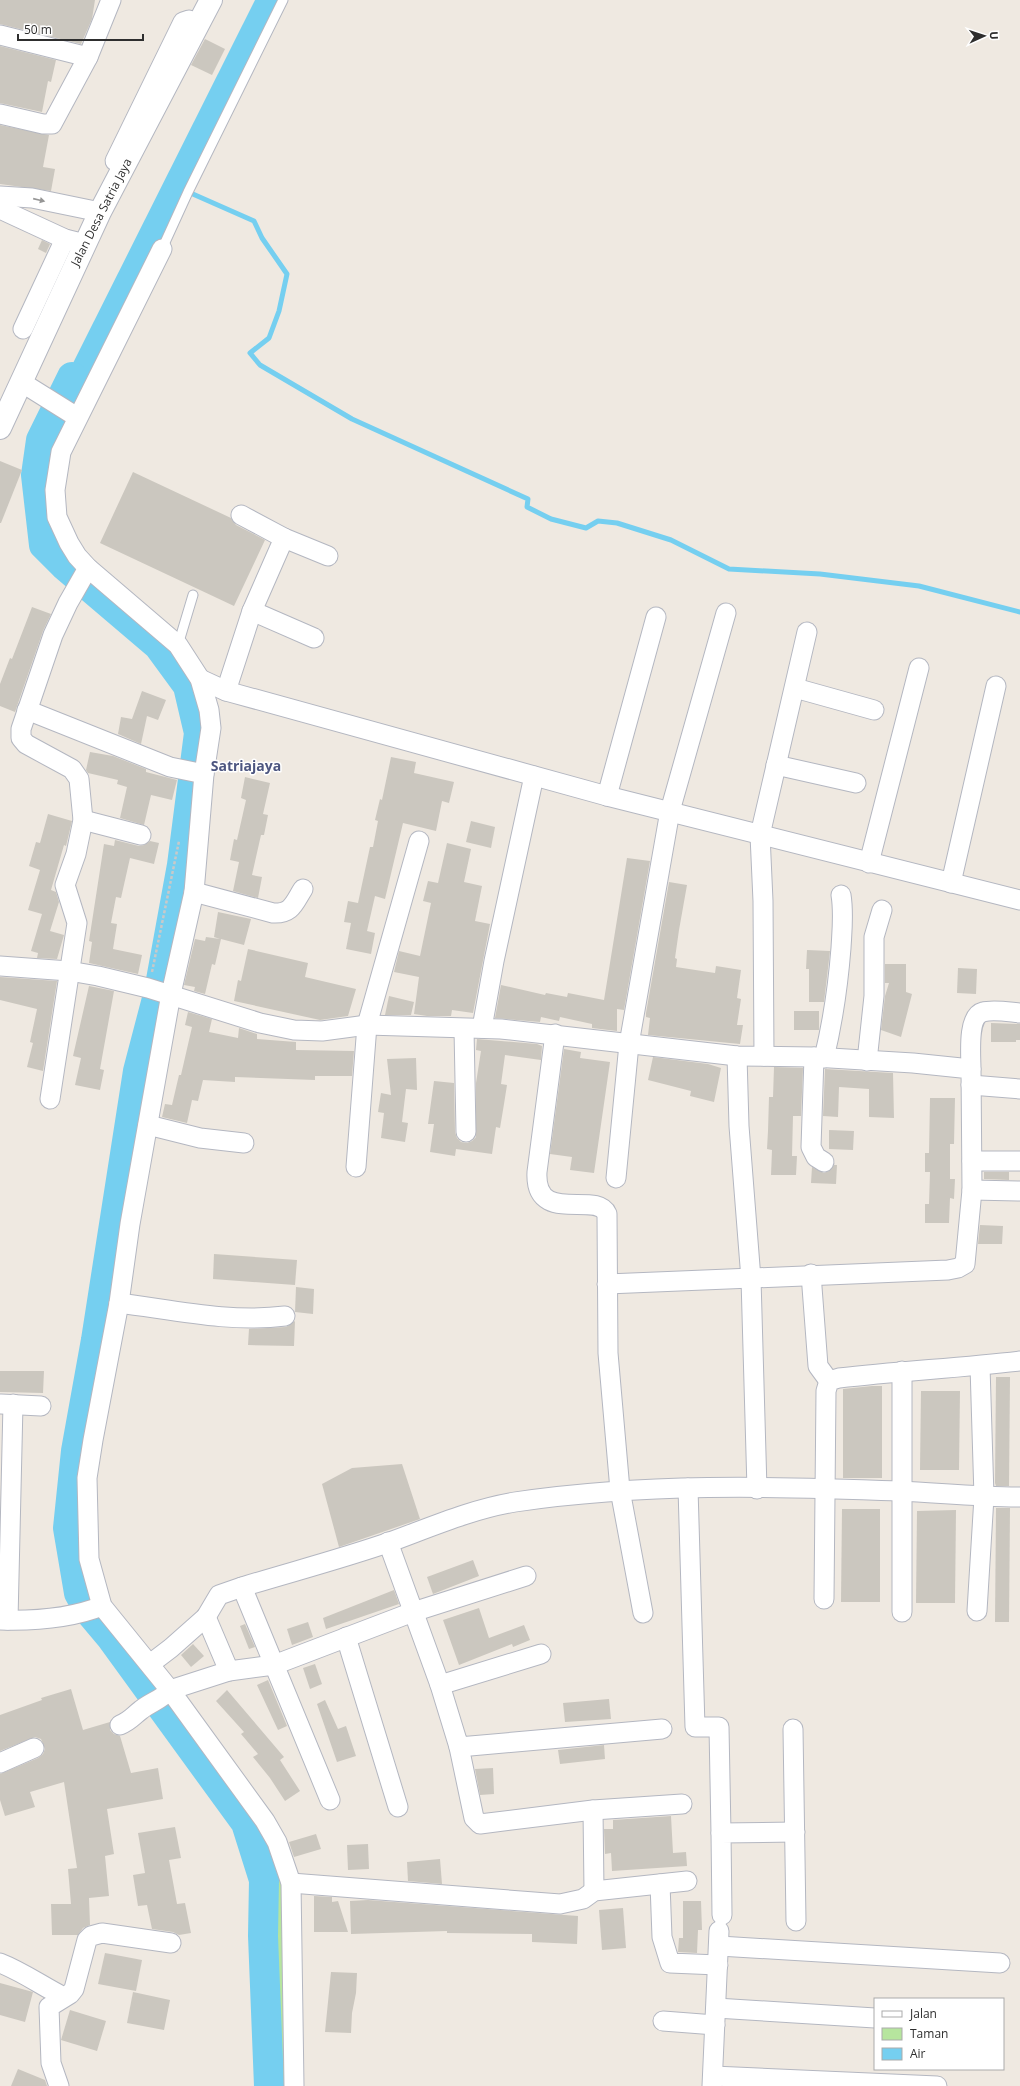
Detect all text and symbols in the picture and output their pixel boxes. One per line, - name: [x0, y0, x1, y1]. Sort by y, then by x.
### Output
- scale bar: [18, 16, 143, 42]
- north arrow: [964, 16, 1004, 56]
- text: 50 m: [24, 21, 52, 38]
- text: U: [987, 31, 1002, 40]
- street label: Jalan Desa Satria Jaya: [66, 155, 136, 270]
- one-way arrow: [32, 197, 45, 203]
- district label: Satriajaya: [211, 756, 281, 775]
- legend: [874, 1998, 1004, 2070]
- text: Jalan: [909, 2005, 937, 2022]
- text: Taman: [910, 2025, 948, 2042]
- text: Air: [910, 2045, 926, 2062]

